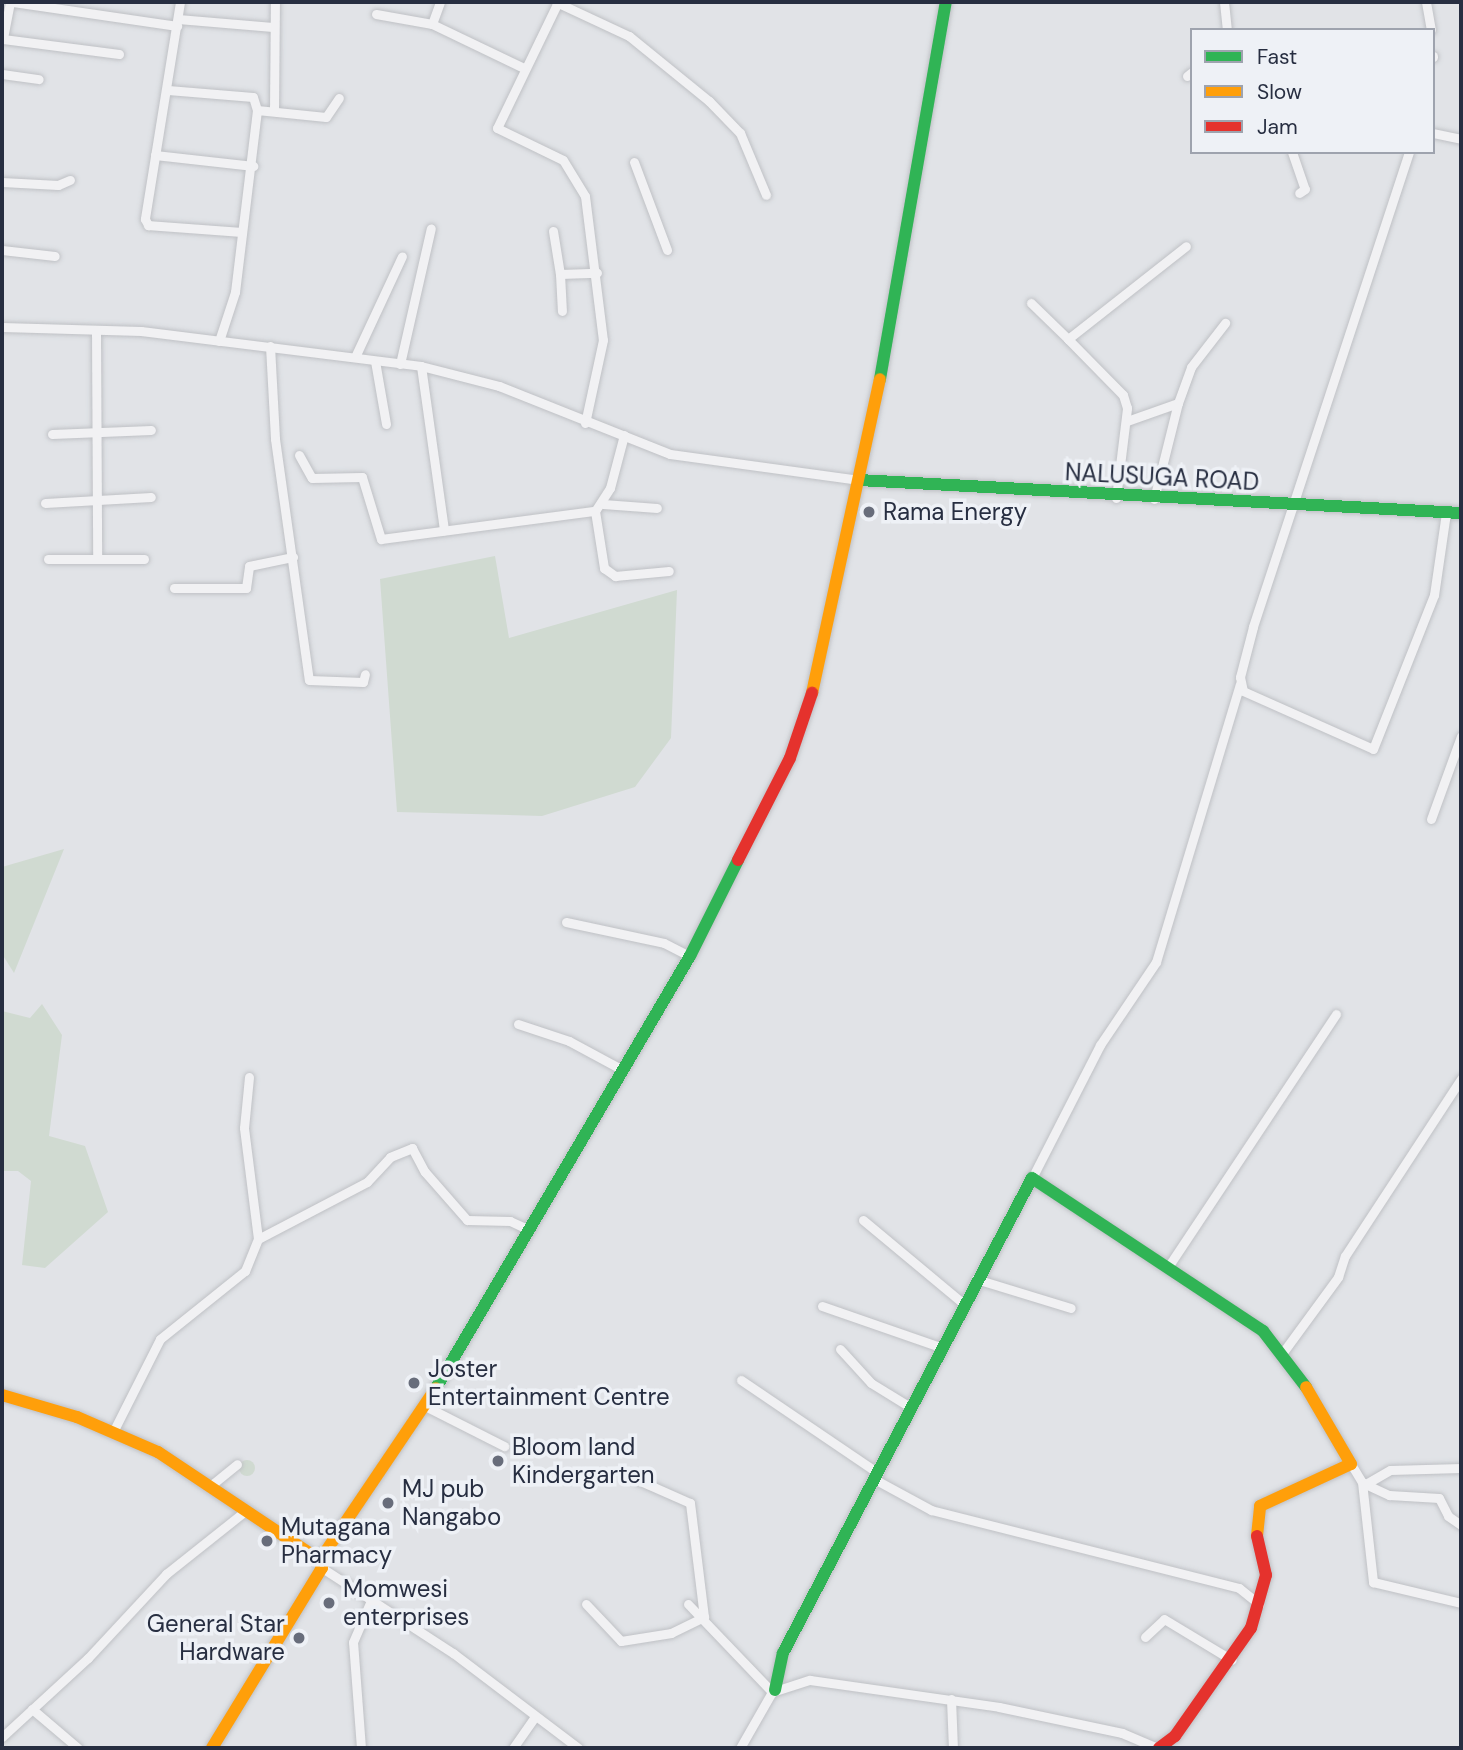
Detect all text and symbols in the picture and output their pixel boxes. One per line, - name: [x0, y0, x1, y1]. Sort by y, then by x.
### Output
- legend: [1190, 28, 1435, 154]
- text: Fast: [1257, 43, 1297, 71]
- text: Slow: [1257, 78, 1302, 106]
- text: Jam: [1257, 113, 1298, 141]
- street label: NALUSUGA ROAD: [1064, 458, 1260, 496]
- place label: Rama Energy: [883, 498, 1027, 526]
- marker: Rama Energy: [861, 504, 877, 520]
- place label: Joster Entertainment Centre: [428, 1355, 670, 1411]
- marker: Joster Entertainment Centre: [406, 1375, 422, 1391]
- place label: Bloom land Kindergarten: [512, 1433, 655, 1489]
- marker: Bloom land Kindergarten: [490, 1453, 506, 1469]
- place label: MJ pub Nangabo: [402, 1475, 501, 1531]
- marker: MJ pub Nangabo: [380, 1495, 396, 1511]
- place label: Mutagana Pharmacy: [281, 1513, 392, 1569]
- marker: Mutagana Pharmacy: [259, 1533, 275, 1549]
- place label: Momwesi enterprises: [343, 1575, 469, 1631]
- marker: Momwesi enterprises: [321, 1595, 337, 1611]
- place label: General Star Hardware: [147, 1610, 285, 1666]
- marker: General Star Hardware: [291, 1630, 307, 1646]

